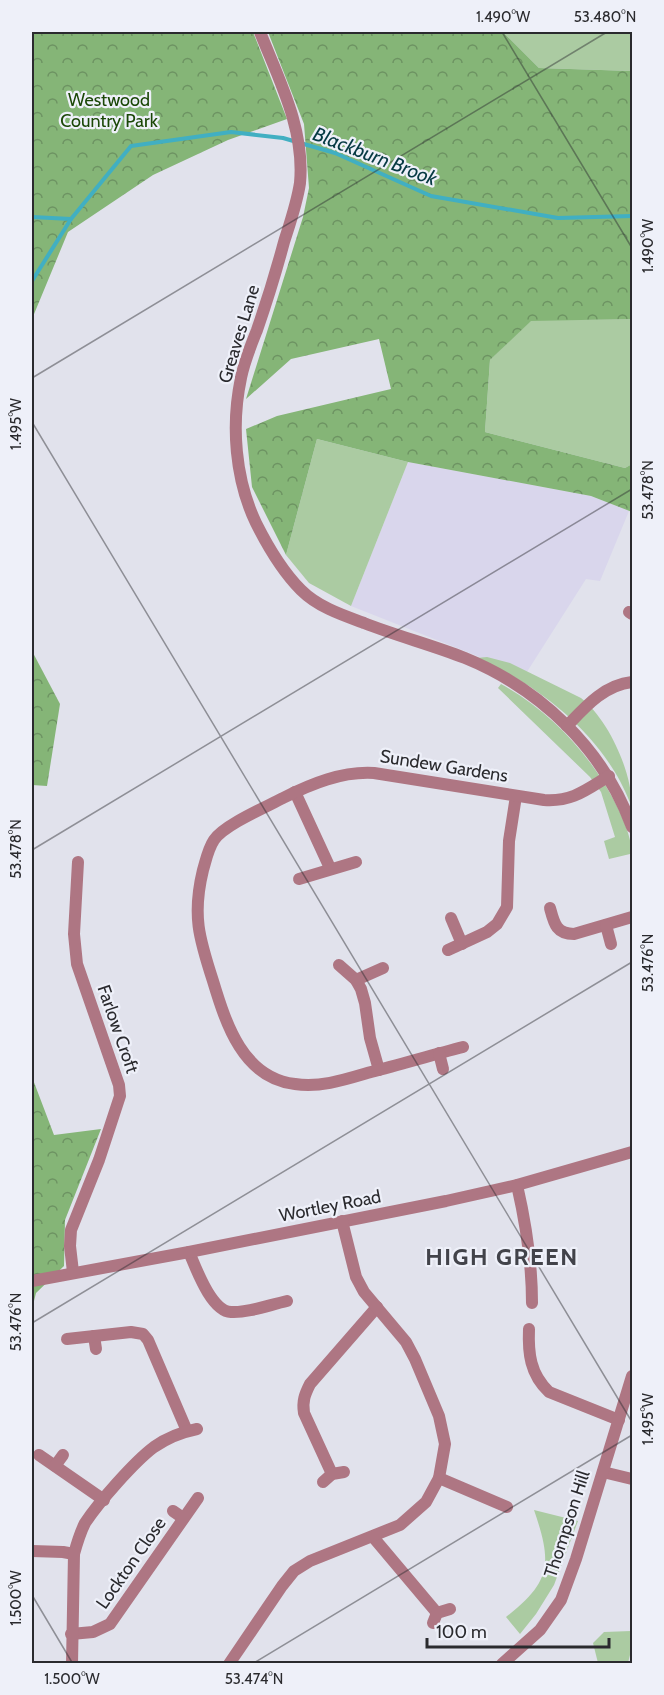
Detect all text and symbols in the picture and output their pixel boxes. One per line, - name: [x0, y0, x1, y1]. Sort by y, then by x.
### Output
- text: 1.490°W: [476, 8, 531, 26]
- text: 53.480°N: [574, 8, 636, 26]
- park label: Westwood Country Park: [60, 89, 159, 132]
- water label: Blackburn Brook: [310, 121, 442, 191]
- text: 1.490°W: [639, 218, 657, 273]
- street label: Greaves Lane: [214, 282, 264, 386]
- text: 1.495°W: [7, 397, 25, 450]
- text: 53.478°N: [639, 460, 657, 520]
- street label: Sundew Gardens: [379, 745, 509, 787]
- text: 53.478°N: [7, 819, 25, 879]
- text: 53.476°N: [639, 934, 657, 992]
- street label: Farlow Croft: [93, 982, 143, 1076]
- street label: Wortley Road: [277, 1185, 383, 1227]
- district label: HIGH GREEN: [425, 1242, 579, 1271]
- text: 53.476°N: [7, 1293, 25, 1351]
- text: 1.495°W: [639, 1392, 657, 1445]
- street label: Thompson Hill: [539, 1467, 595, 1580]
- street label: Lockton Close: [91, 1513, 171, 1613]
- text: 1.500°W: [7, 1569, 25, 1626]
- scale bar: [427, 1611, 608, 1649]
- text: 100 m: [436, 1621, 487, 1643]
- text: 1.500°W: [44, 1670, 101, 1688]
- text: 53.474°N: [225, 1670, 283, 1688]

